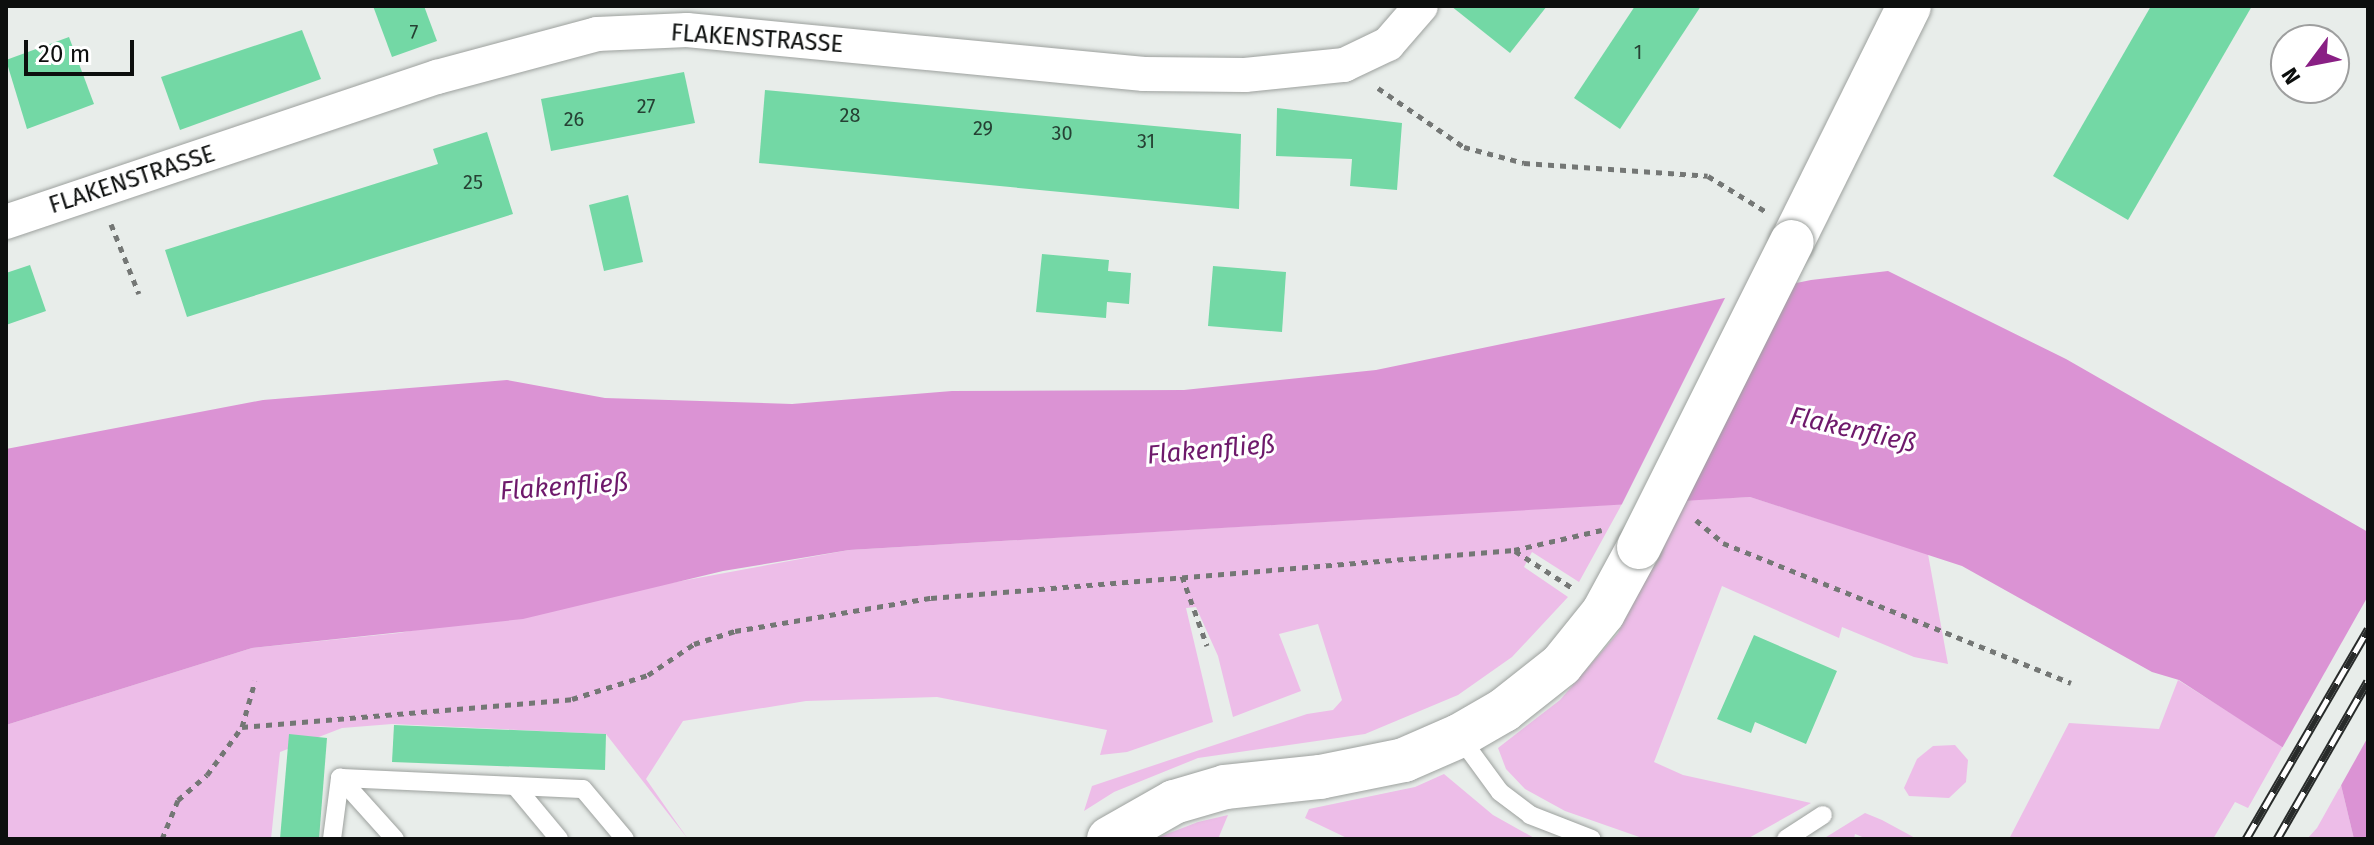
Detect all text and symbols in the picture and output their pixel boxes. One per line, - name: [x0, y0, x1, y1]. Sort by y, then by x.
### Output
- street label: FLAKENSTRASSE: [670, 19, 844, 59]
- house number: 7: [410, 20, 418, 44]
- scale bar: [28, 24, 138, 74]
- north arrow: [2270, 24, 2350, 104]
- text: 20 m: [38, 40, 90, 68]
- house number: 1: [1634, 40, 1642, 64]
- text: N: [2276, 63, 2306, 89]
- house number: 27: [637, 94, 655, 118]
- house number: 28: [840, 103, 860, 127]
- house number: 26: [564, 107, 584, 131]
- house number: 29: [973, 116, 993, 140]
- house number: 30: [1051, 121, 1073, 145]
- house number: 31: [1137, 129, 1155, 153]
- street label: FLAKENSTRASSE: [45, 140, 219, 220]
- house number: 25: [463, 170, 483, 194]
- water label: Flakenfließ: [1787, 400, 1919, 460]
- water label: Flakenfließ: [1146, 429, 1276, 471]
- water label: Flakenfließ: [499, 467, 629, 507]

